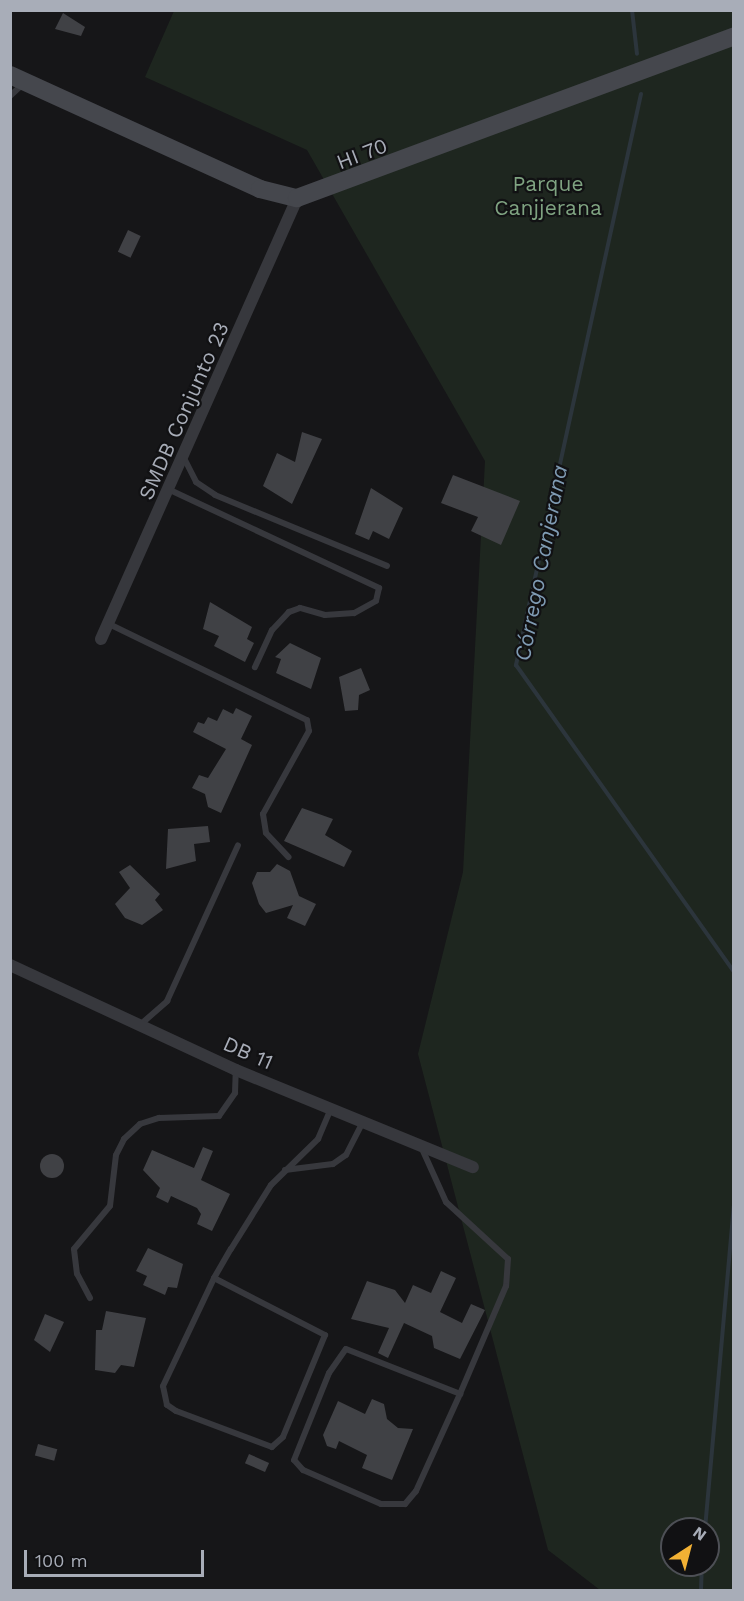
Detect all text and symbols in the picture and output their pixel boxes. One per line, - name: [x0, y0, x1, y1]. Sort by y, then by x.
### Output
- street label: HI 70: [333, 133, 391, 175]
- park label: Parque Canjjerana: [494, 171, 602, 221]
- street label: SMDB Conjunto 23: [133, 318, 235, 504]
- water label: Córrego Canjerana: [509, 463, 573, 663]
- street label: DB 11: [219, 1031, 277, 1075]
- north arrow: [660, 1517, 720, 1577]
- text: N: [689, 1522, 710, 1545]
- scale bar: [27, 1538, 207, 1576]
- text: 100 m: [35, 1550, 88, 1571]

